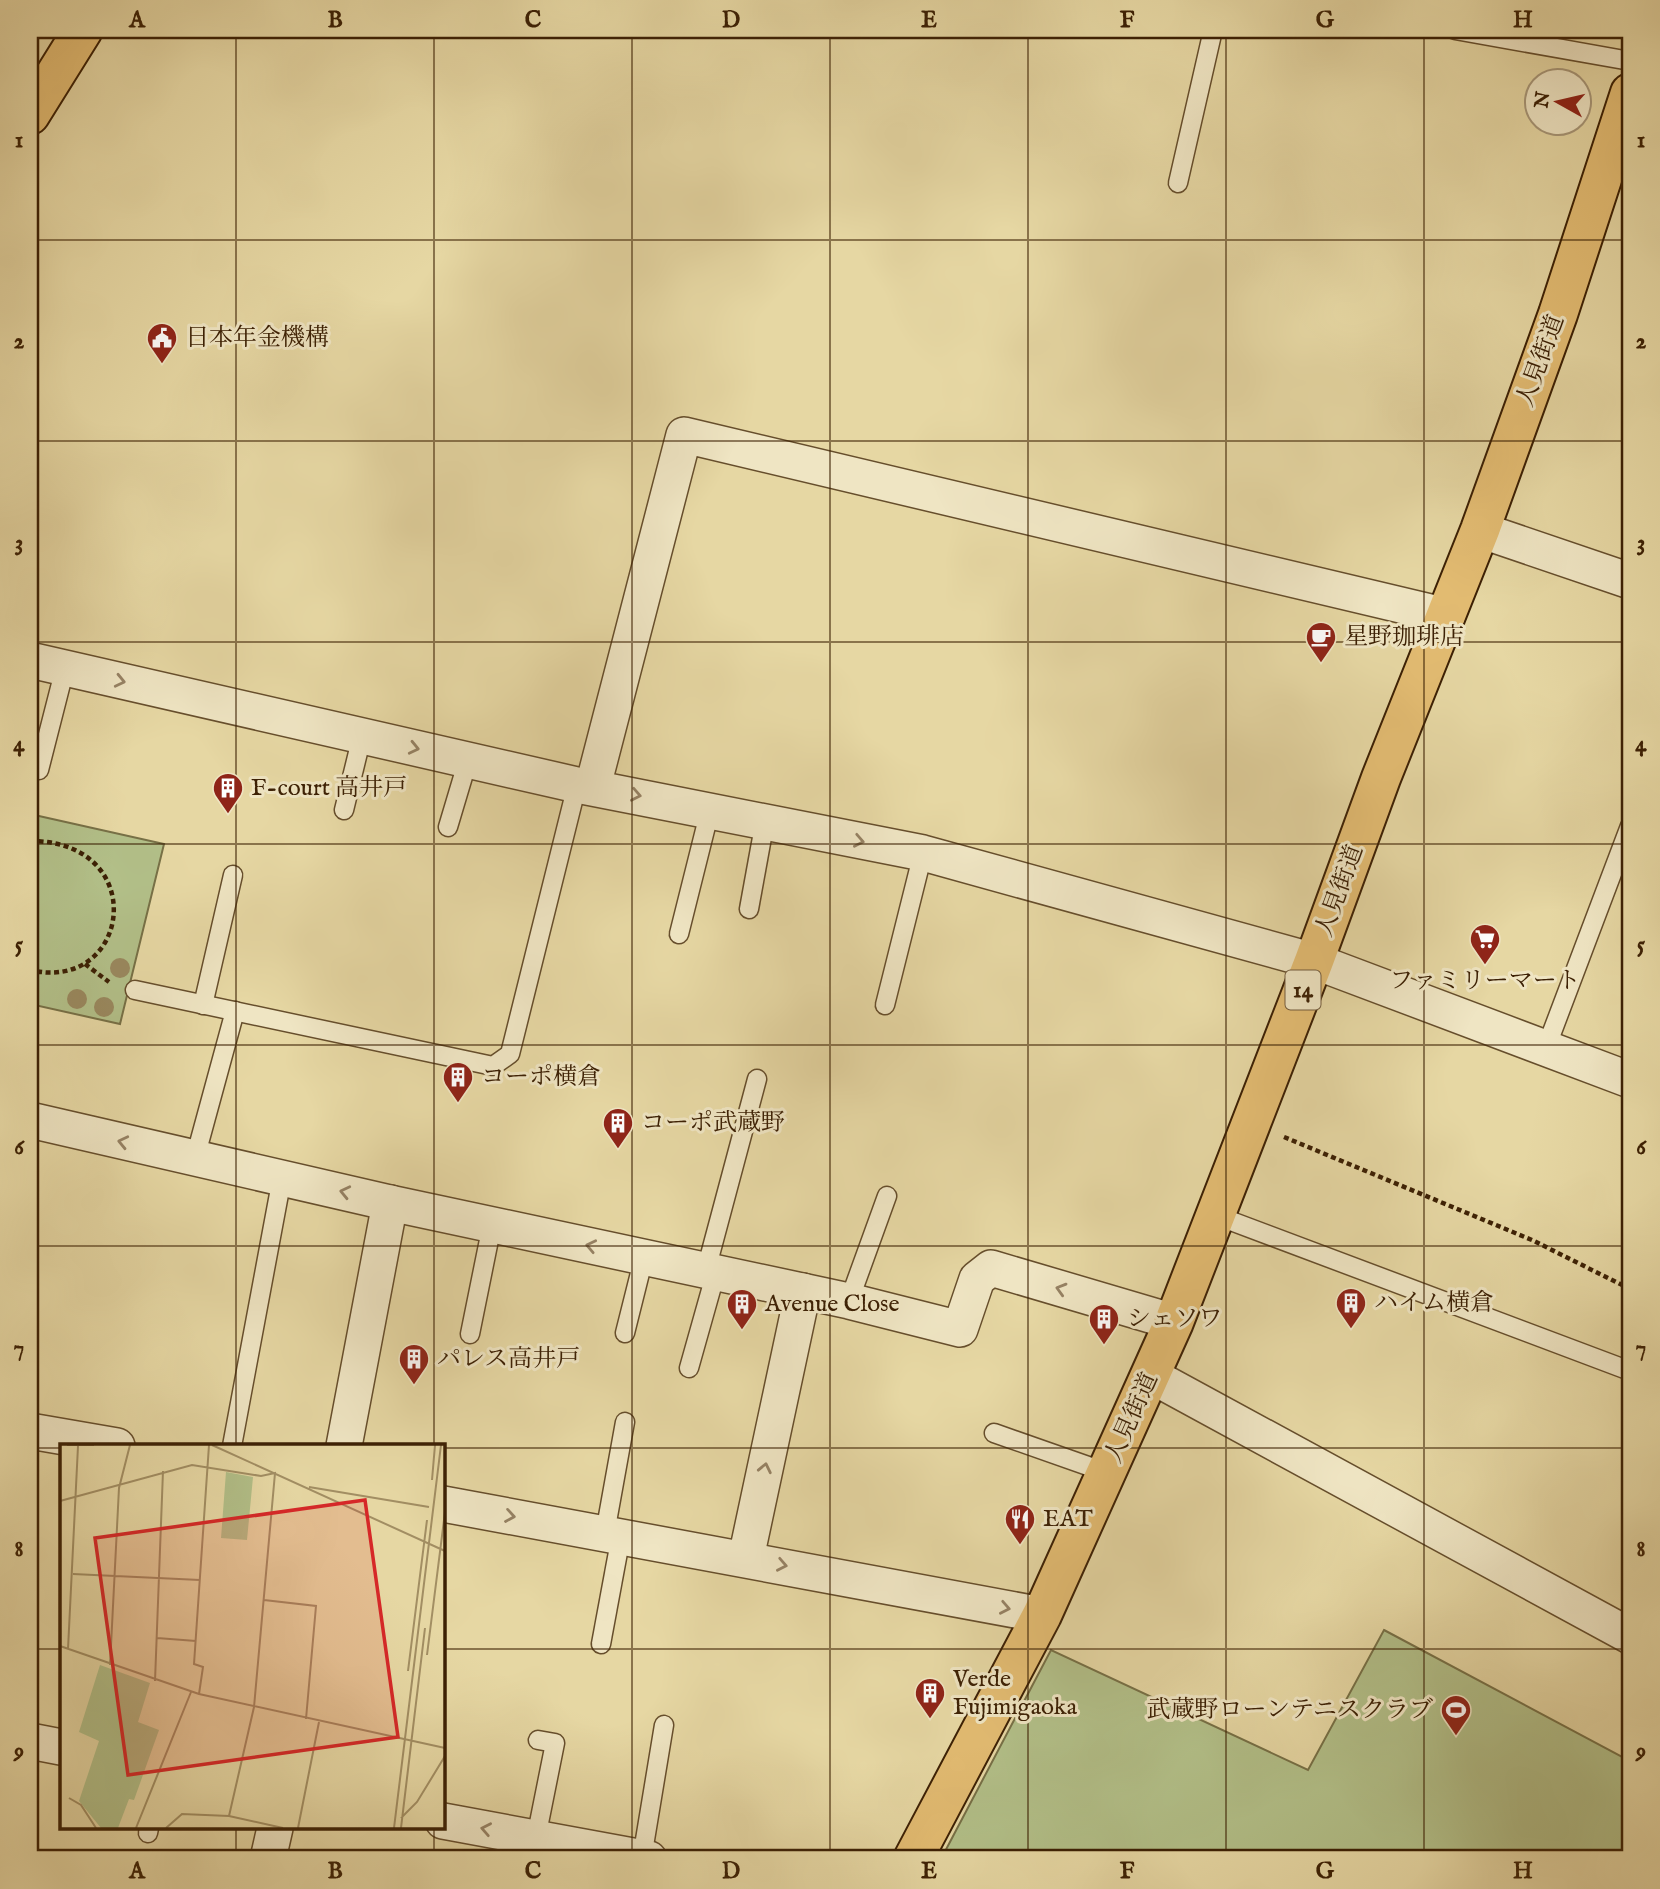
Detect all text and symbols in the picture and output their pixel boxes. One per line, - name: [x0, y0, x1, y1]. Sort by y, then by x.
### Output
- text: A: [128, 6, 146, 35]
- text: B: [327, 6, 343, 35]
- text: C: [525, 6, 542, 35]
- text: D: [722, 6, 740, 35]
- text: E: [921, 6, 937, 35]
- text: F: [1120, 6, 1135, 35]
- text: G: [1316, 6, 1335, 35]
- text: H: [1513, 6, 1533, 35]
- north arrow: [1524, 66, 1594, 136]
- text: N: [1530, 90, 1556, 111]
- text: 1: [15, 126, 23, 155]
- text: 1: [1637, 126, 1645, 155]
- street label: 人見街道: [1510, 311, 1572, 411]
- public building icon: 日本年金機構: [145, 321, 179, 365]
- place label: 日本年金機構: [185, 323, 329, 354]
- text: 2: [14, 327, 25, 356]
- text: 2: [1636, 327, 1647, 356]
- text: 3: [15, 529, 23, 558]
- text: 3: [1637, 529, 1645, 558]
- cafe icon: 星野珈琲店: [1304, 620, 1338, 664]
- place label: 星野珈琲店: [1344, 622, 1464, 653]
- one-way arrow: [114, 672, 126, 687]
- text: 4: [13, 730, 25, 759]
- text: 4: [1635, 730, 1647, 759]
- one-way arrow: [407, 739, 419, 754]
- building icon: F-court 高井戸: [211, 771, 245, 815]
- place label: F-court 高井戸: [251, 773, 407, 804]
- one-way arrow: [630, 787, 642, 802]
- one-way arrow: [853, 832, 865, 847]
- street label: 人見街道: [1309, 841, 1371, 941]
- supermarket icon: ファミリーマート: [1468, 922, 1502, 966]
- text: 5: [15, 931, 24, 960]
- text: 5: [1637, 931, 1646, 960]
- place label: ファミリーマート: [1389, 966, 1581, 997]
- road number: 14: [1286, 970, 1320, 1009]
- building icon: コーポ横倉: [441, 1060, 475, 1104]
- place label: コーポ横倉: [481, 1062, 601, 1093]
- building icon: コーポ武蔵野: [601, 1106, 635, 1150]
- place label: コーポ武蔵野: [641, 1108, 785, 1139]
- text: 6: [14, 1133, 25, 1162]
- text: 6: [1636, 1133, 1647, 1162]
- one-way arrow: [117, 1135, 129, 1150]
- one-way arrow: [339, 1186, 351, 1201]
- one-way arrow: [585, 1239, 597, 1254]
- one-way arrow: [1056, 1283, 1068, 1298]
- building icon: ハイム横倉: [1334, 1286, 1368, 1330]
- building icon: Avenue Close: [725, 1287, 759, 1331]
- place label: ハイム横倉: [1374, 1288, 1494, 1319]
- place label: Avenue Close: [764, 1289, 900, 1320]
- building icon: シェソワ: [1087, 1302, 1121, 1346]
- place label: シェソワ: [1127, 1304, 1223, 1335]
- text: 7: [14, 1334, 24, 1363]
- text: 7: [1636, 1334, 1646, 1363]
- building icon: パレス高井戸: [397, 1342, 431, 1386]
- place label: パレス高井戸: [437, 1344, 580, 1375]
- street label: 人見街道: [1098, 1368, 1166, 1468]
- inset map: [60, 1444, 444, 1829]
- one-way arrow: [757, 1462, 772, 1474]
- restaurant icon: EAT: [1003, 1502, 1037, 1546]
- place label: EAT: [1043, 1504, 1093, 1535]
- one-way arrow: [504, 1508, 516, 1523]
- text: 8: [14, 1535, 24, 1564]
- text: 8: [1636, 1535, 1646, 1564]
- one-way arrow: [776, 1557, 788, 1572]
- one-way arrow: [999, 1600, 1011, 1615]
- place label: Verde Fujimigaoka: [952, 1664, 1078, 1723]
- building icon: Verde Fujimigaoka: [913, 1676, 947, 1720]
- sports icon: 武蔵野ローンテニスクラブ: [1439, 1693, 1473, 1737]
- place label: 武蔵野ローンテニスクラブ: [1146, 1695, 1433, 1726]
- text: 9: [13, 1737, 24, 1766]
- text: 9: [1635, 1737, 1646, 1766]
- one-way arrow: [480, 1822, 492, 1837]
- text: A: [128, 1857, 146, 1886]
- text: B: [327, 1857, 343, 1886]
- text: C: [525, 1857, 542, 1886]
- text: D: [722, 1857, 740, 1886]
- text: E: [921, 1857, 937, 1886]
- text: F: [1120, 1857, 1135, 1886]
- text: G: [1316, 1857, 1335, 1886]
- text: H: [1513, 1857, 1533, 1886]

